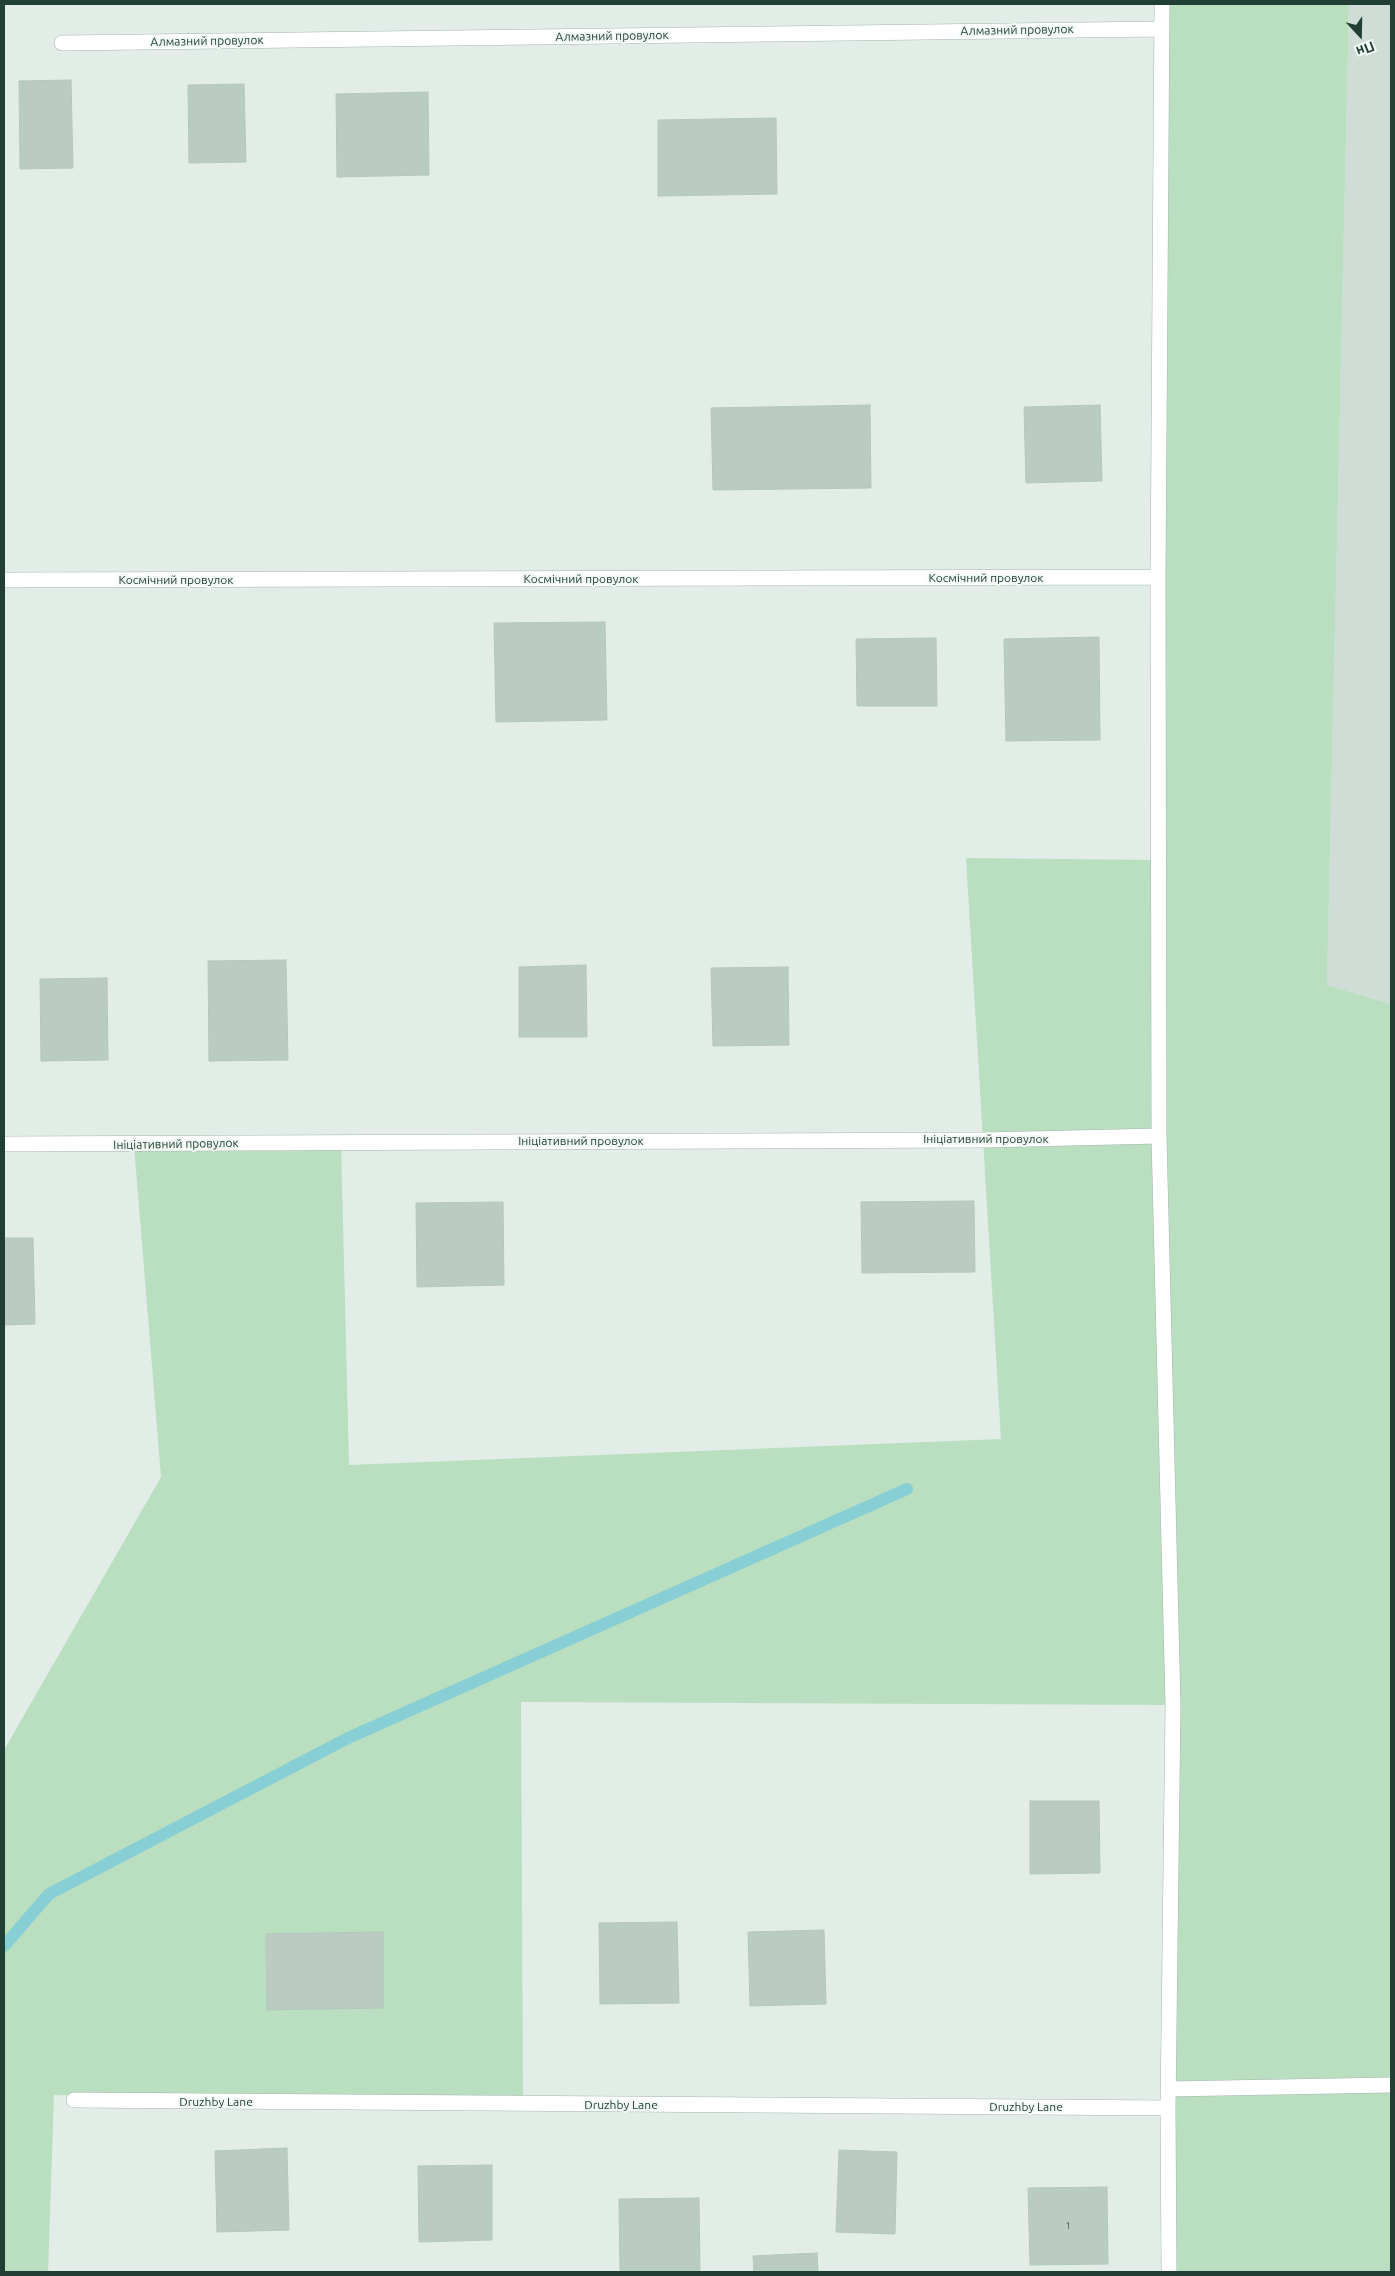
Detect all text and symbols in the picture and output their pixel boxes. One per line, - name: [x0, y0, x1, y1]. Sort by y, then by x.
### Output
- north arrow: [1335, 10, 1385, 60]
- street label: Алмазний провулок: [960, 22, 1074, 38]
- street label: Алмазний провулок: [555, 28, 669, 44]
- street label: Алмазний провулок: [150, 33, 264, 49]
- text: Пн: [1354, 38, 1377, 60]
- street label: Космічний провулок: [928, 571, 1044, 585]
- street label: Космічний провулок: [523, 572, 639, 586]
- street label: Космічний провулок: [118, 573, 234, 587]
- street label: Ініціативний провулок: [923, 1132, 1049, 1146]
- street label: Ініціативний провулок: [518, 1134, 644, 1148]
- street label: Ініціативний провулок: [113, 1136, 239, 1152]
- street label: Druzhby Lane: [179, 2095, 253, 2109]
- street label: Druzhby Lane: [584, 2098, 658, 2112]
- street label: Druzhby Lane: [989, 2100, 1063, 2114]
- house number: 1: [1065, 2220, 1071, 2232]

